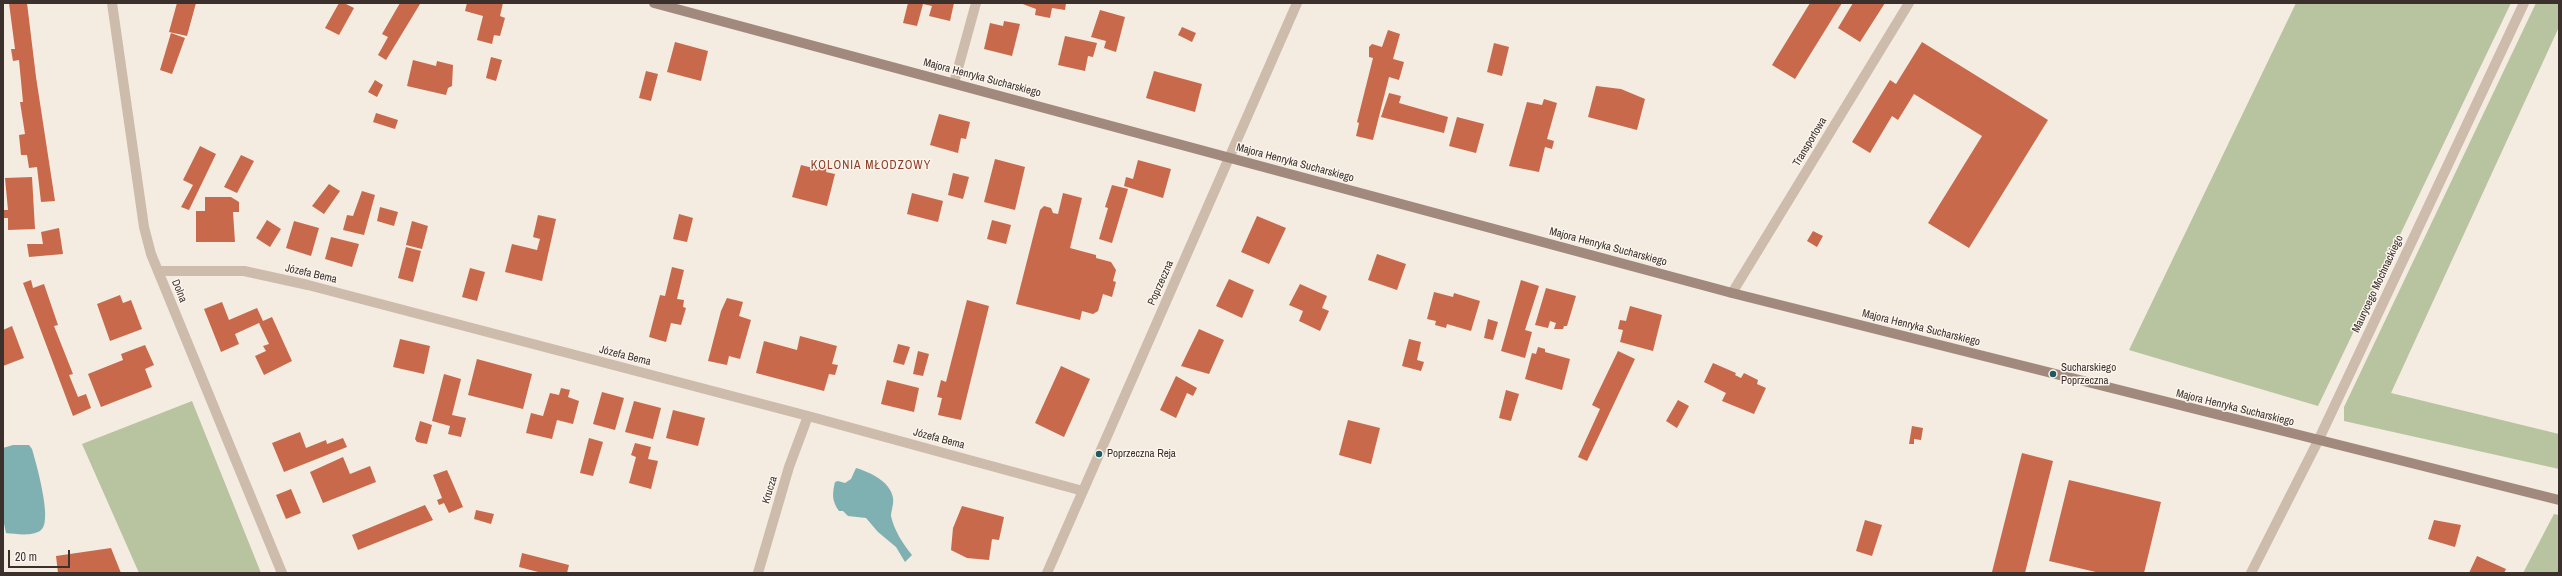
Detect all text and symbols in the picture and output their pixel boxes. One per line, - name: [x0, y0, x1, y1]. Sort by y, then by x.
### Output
- street label: Majora Henryka Sucharskiego: [922, 56, 1042, 100]
- street label: Transportowa: [1790, 115, 1830, 169]
- street label: Majora Henryka Sucharskiego: [1235, 141, 1355, 185]
- district label: KOLONIA MŁODZOWY: [811, 159, 931, 173]
- street label: Majora Henryka Sucharskiego: [1548, 225, 1668, 269]
- street label: Maurycego Mochnackiego: [2350, 233, 2406, 335]
- street label: Poprzeczna: [1145, 259, 1177, 307]
- street label: Józefa Bema: [284, 262, 338, 286]
- street label: Dolna: [168, 278, 190, 304]
- street label: Majora Henryka Sucharskiego: [1861, 307, 1981, 349]
- street label: Józefa Bema: [598, 343, 652, 369]
- place label: Sucharskiego Poprzeczna: [2061, 361, 2116, 387]
- marker: Sucharskiego Poprzeczna: [2048, 369, 2058, 379]
- street label: Majora Henryka Sucharskiego: [2175, 387, 2295, 429]
- street label: Józefa Bema: [912, 426, 966, 452]
- place label: Poprzeczna Reja: [1107, 447, 1176, 461]
- marker: Poprzeczna Reja: [1094, 449, 1104, 459]
- street label: Krucza: [760, 475, 780, 505]
- scale bar: [10, 542, 72, 568]
- text: 20 m: [15, 549, 37, 565]

